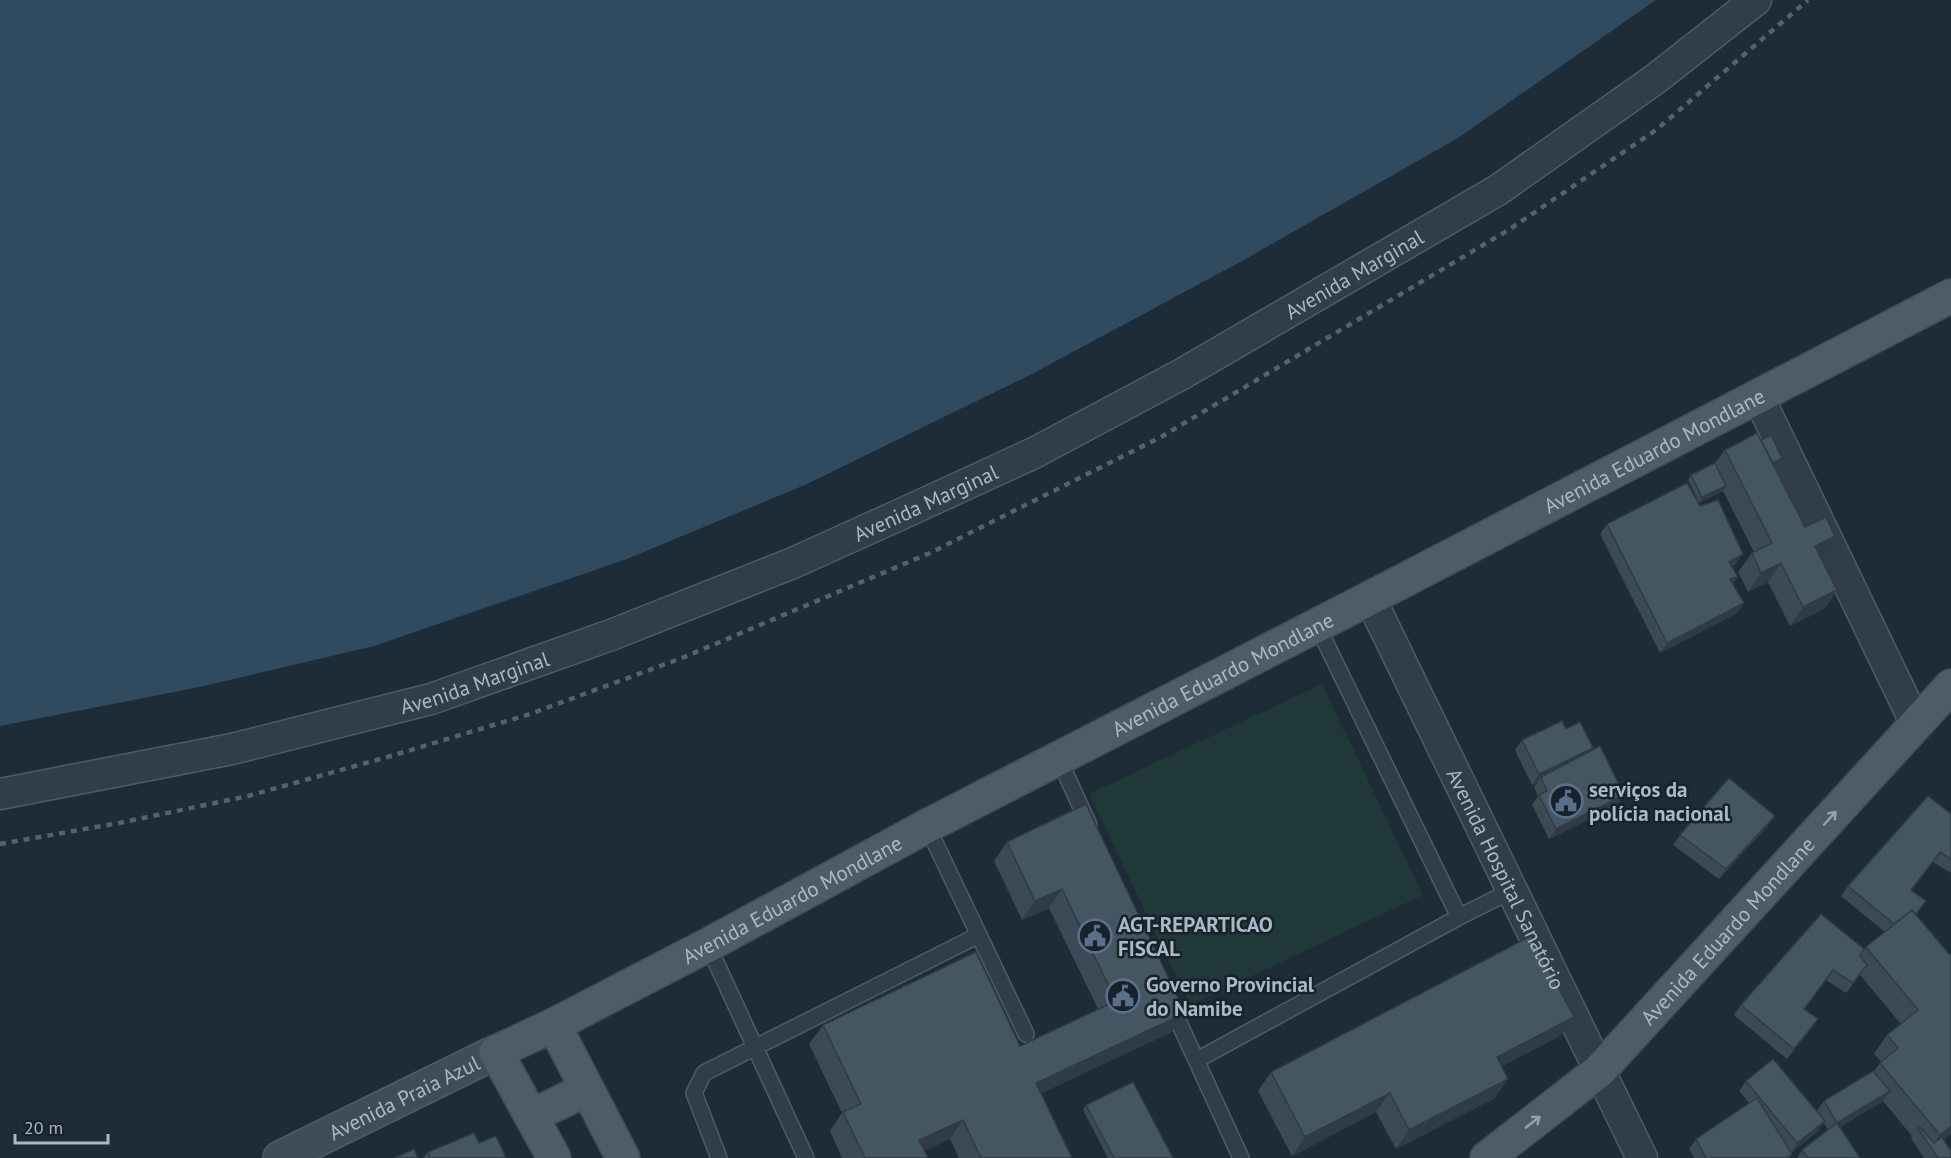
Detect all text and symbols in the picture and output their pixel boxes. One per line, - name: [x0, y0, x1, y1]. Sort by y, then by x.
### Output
- street label: Avenida Marginal: [1280, 223, 1428, 325]
- street label: Avenida Eduardo Mondlane: [1539, 382, 1769, 519]
- street label: Avenida Marginal: [849, 458, 1002, 547]
- street label: Avenida Eduardo Mondlane: [1107, 606, 1338, 742]
- street label: Avenida Marginal: [397, 645, 553, 720]
- street label: Avenida Hospital Sanatório: [1441, 764, 1572, 994]
- place label: serviços da polícia nacional: [1589, 776, 1731, 827]
- public building icon: serviços da polícia nacional: [1548, 783, 1584, 819]
- one-way arrow: [1823, 811, 1837, 826]
- street label: Avenida Eduardo Mondlane: [678, 829, 906, 970]
- street label: Avenida Eduardo Mondlane: [1634, 831, 1820, 1030]
- place label: AGT-REPARTICAO FISCAL: [1118, 911, 1273, 962]
- public building icon: AGT-REPARTICAO FISCAL: [1077, 918, 1113, 954]
- place label: Governo Provincial do Namibe: [1146, 971, 1315, 1022]
- public building icon: Governo Provincial do Namibe: [1105, 978, 1141, 1014]
- street label: Avenida Praia Azul: [324, 1049, 484, 1146]
- scale bar: [15, 1107, 108, 1145]
- text: 20 m: [24, 1116, 63, 1139]
- one-way arrow: [1525, 1116, 1541, 1129]

